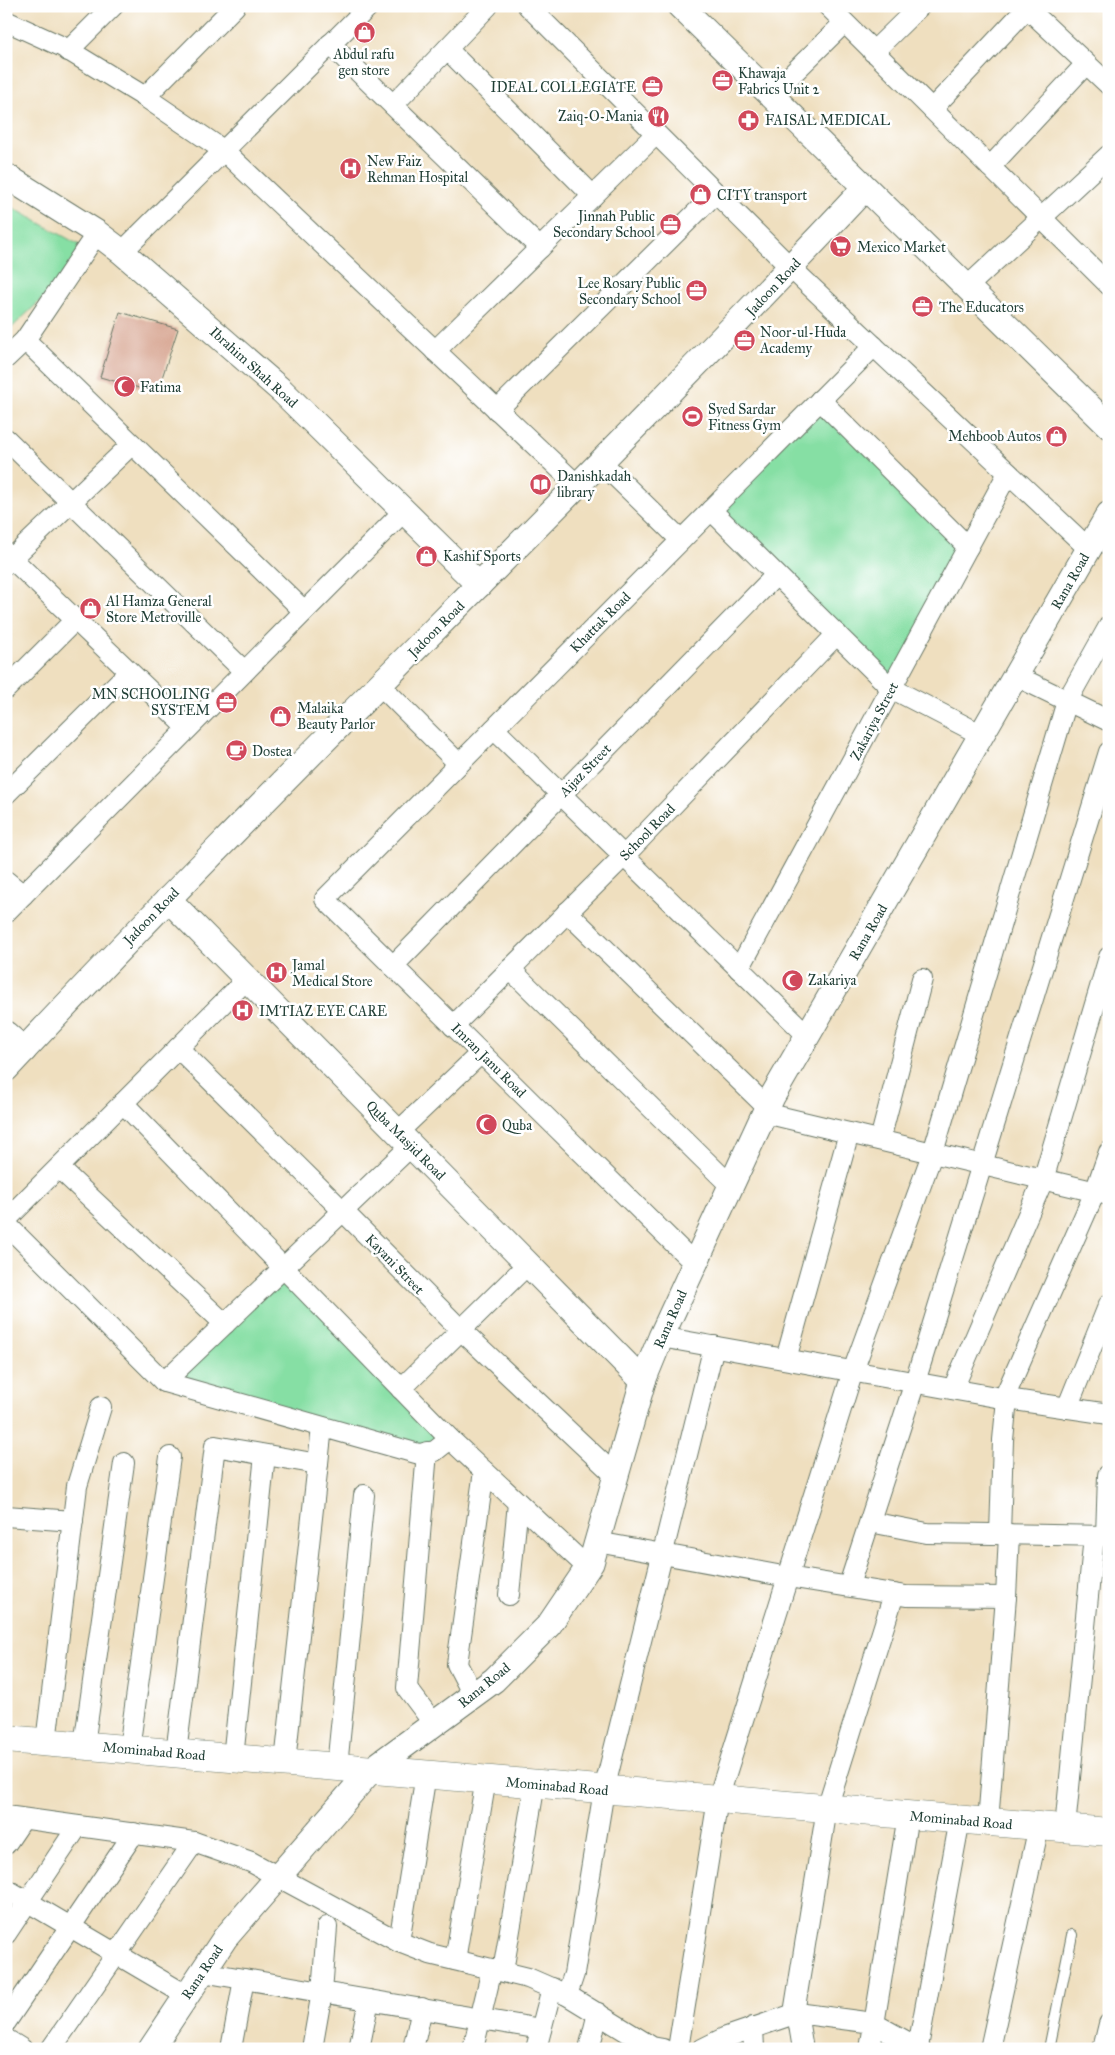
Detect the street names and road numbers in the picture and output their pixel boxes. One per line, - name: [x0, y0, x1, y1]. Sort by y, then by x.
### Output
- street label: Jadoon Road: [741, 255, 805, 322]
- street label: Ibrahim Shah Road: [206, 323, 301, 411]
- street label: Rana Road: [1048, 550, 1093, 612]
- street label: Khattak Road: [566, 588, 634, 656]
- street label: Jadoon Road: [403, 598, 469, 663]
- street label: Zakariya Street: [847, 679, 902, 763]
- street label: Aijaz Street: [555, 740, 615, 801]
- street label: School Road: [616, 800, 679, 864]
- street label: Jadoon Road: [118, 884, 184, 951]
- street label: Rana Road: [846, 901, 891, 963]
- street label: Imran Janu Road: [447, 1019, 530, 1102]
- street label: Quba Masjid Road: [362, 1097, 449, 1184]
- street label: Kayani Street: [362, 1231, 428, 1298]
- street label: Rana Road: [650, 1287, 691, 1351]
- street label: Rana Road: [455, 1659, 514, 1712]
- street label: Mominabad Road: [102, 1739, 206, 1764]
- street label: Mominabad Road: [505, 1774, 609, 1799]
- street label: Mominabad Road: [909, 1808, 1013, 1833]
- street label: Rana Road: [178, 1942, 227, 2003]

